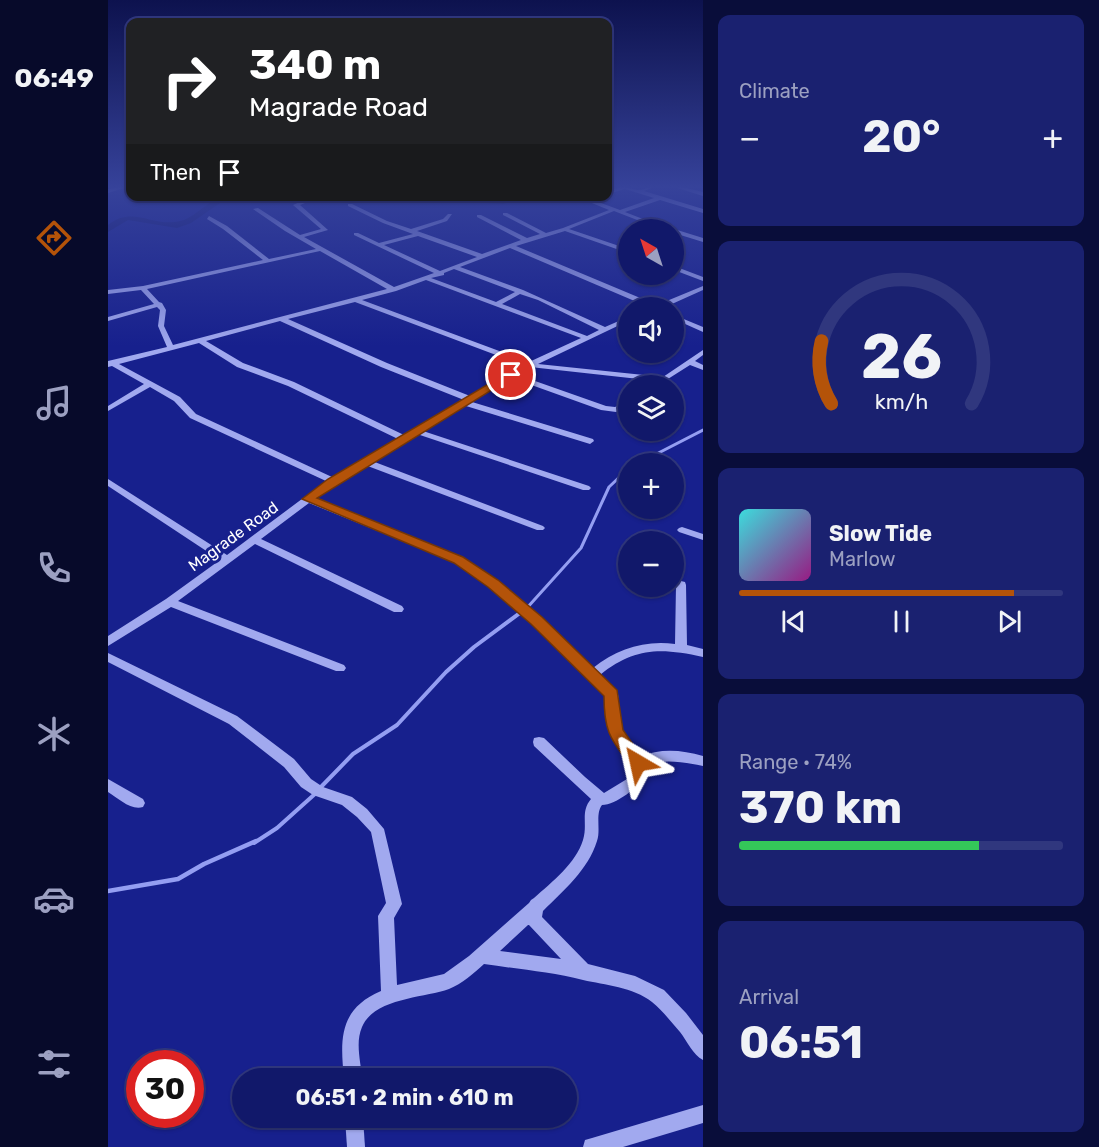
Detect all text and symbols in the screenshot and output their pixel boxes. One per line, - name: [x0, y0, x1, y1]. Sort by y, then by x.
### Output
- text: 340 m: [249, 40, 381, 90]
- icon: right: [150, 42, 228, 120]
- text: 06:49: [14, 62, 94, 94]
- text: Climate: [739, 79, 810, 103]
- text: Magrade Road: [249, 91, 428, 123]
- text: 20°: [862, 110, 941, 163]
- text: −: [739, 118, 760, 157]
- text: +: [1042, 118, 1063, 157]
- icon: arrive: [213, 156, 246, 189]
- text: Then: [150, 159, 201, 186]
- icon: directions: [33, 217, 75, 259]
- north arrow: [618, 219, 684, 285]
- map controls: [618, 219, 684, 597]
- button: sound: [618, 297, 684, 363]
- text: 26: [860, 320, 942, 394]
- pin: [485, 349, 536, 400]
- icon: arrive: [494, 358, 527, 391]
- button: layers: [618, 375, 684, 441]
- icon: music: [33, 382, 75, 424]
- text: km/h: [874, 390, 928, 415]
- button: +: [618, 453, 684, 519]
- street label: Magrade Road: [185, 498, 282, 575]
- text: Slow Tide: [829, 520, 932, 547]
- button: −: [618, 531, 684, 597]
- icon: phone: [33, 547, 75, 589]
- text: Marlow: [829, 547, 896, 571]
- icon: previous: [777, 605, 810, 638]
- icon: pause: [885, 605, 918, 638]
- icon: next: [993, 605, 1026, 638]
- icon: climate: [33, 713, 75, 755]
- position arrow: [606, 731, 670, 795]
- text: Range · 74%: [739, 750, 852, 774]
- text: 370 km: [739, 781, 902, 834]
- icon: car: [33, 878, 75, 920]
- text: Arrival: [739, 985, 799, 1009]
- text: 06:51: [739, 1016, 863, 1069]
- icon: filters: [33, 1043, 75, 1085]
- speed limit sign: 30: [126, 1050, 204, 1128]
- text: 06:51 · 2 min · 610 m: [295, 1084, 514, 1111]

